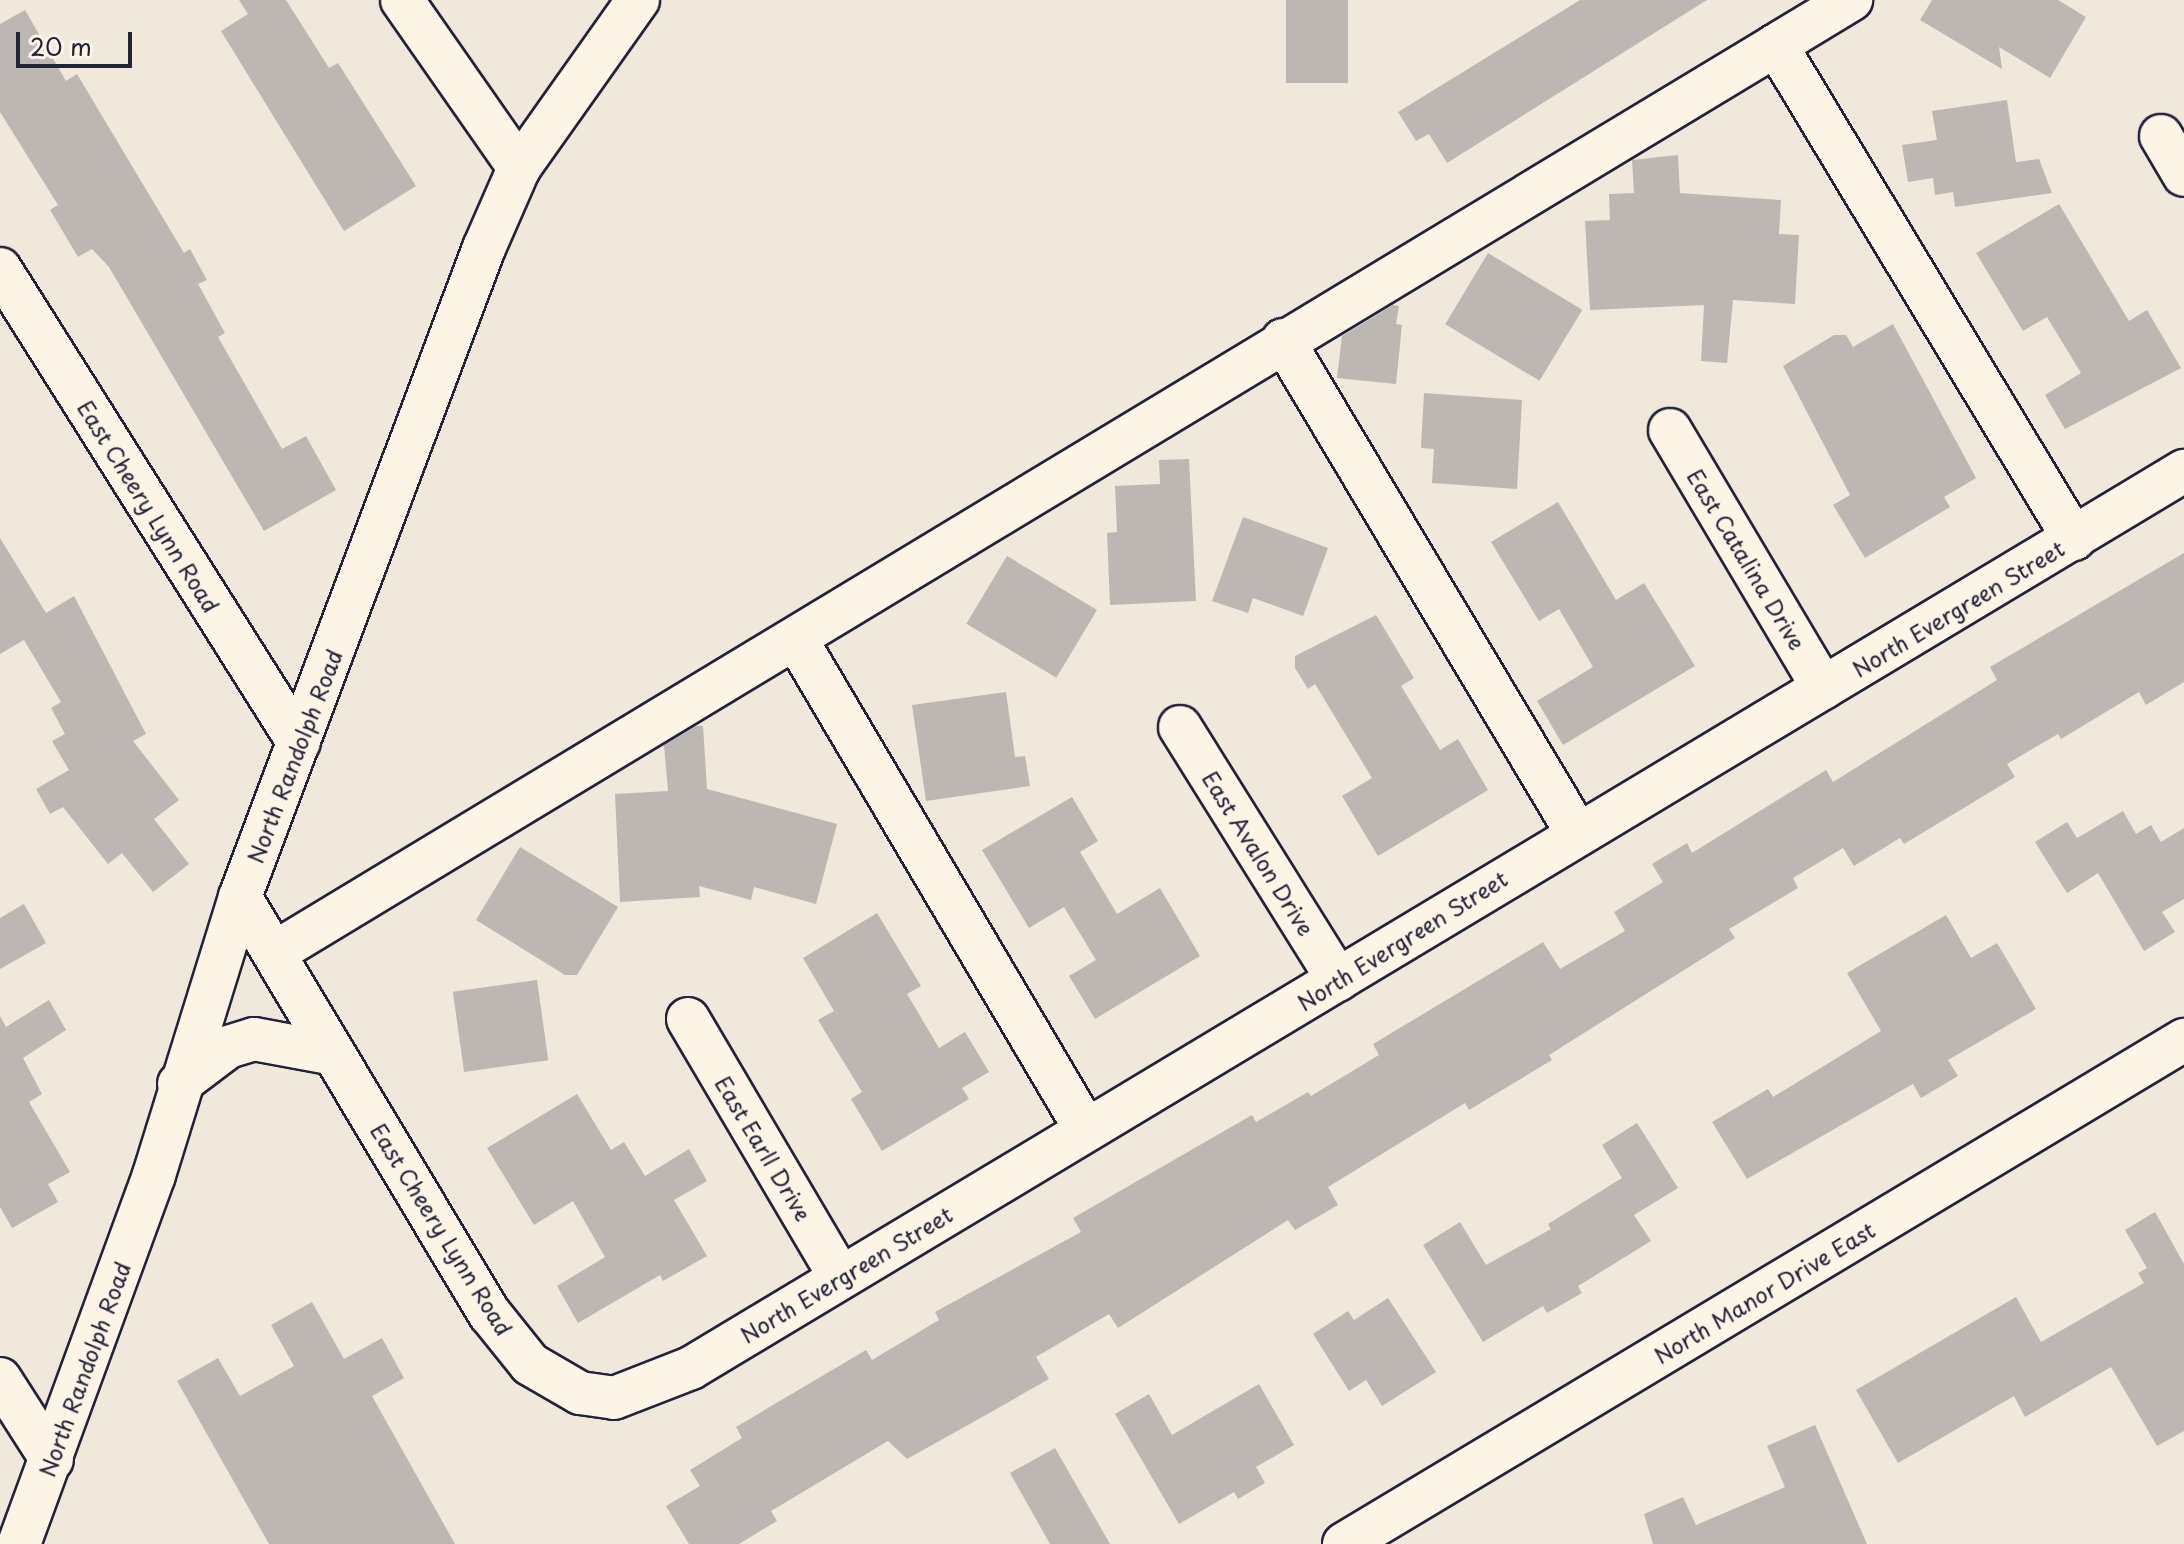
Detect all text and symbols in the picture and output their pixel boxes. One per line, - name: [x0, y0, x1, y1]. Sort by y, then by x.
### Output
- scale bar: [20, 16, 136, 66]
- text: 20 m: [30, 28, 92, 64]
- street label: East Cheery Lynn Road: [73, 395, 225, 617]
- street label: East Catalina Drive: [1682, 463, 1812, 655]
- street label: North Evergreen Street: [1845, 533, 2071, 683]
- street label: North Randolph Road: [241, 645, 347, 867]
- street label: East Avalon Drive: [1197, 765, 1321, 941]
- street label: North Evergreen Street: [1290, 863, 1514, 1017]
- street label: East Earll Drive: [710, 1071, 818, 1225]
- street label: East Cheery Lynn Road: [366, 1118, 518, 1340]
- street label: North Evergreen Street: [733, 1199, 959, 1349]
- street label: North Manor Drive East: [1648, 1215, 1880, 1369]
- street label: North Randolph Road: [33, 1257, 135, 1481]

